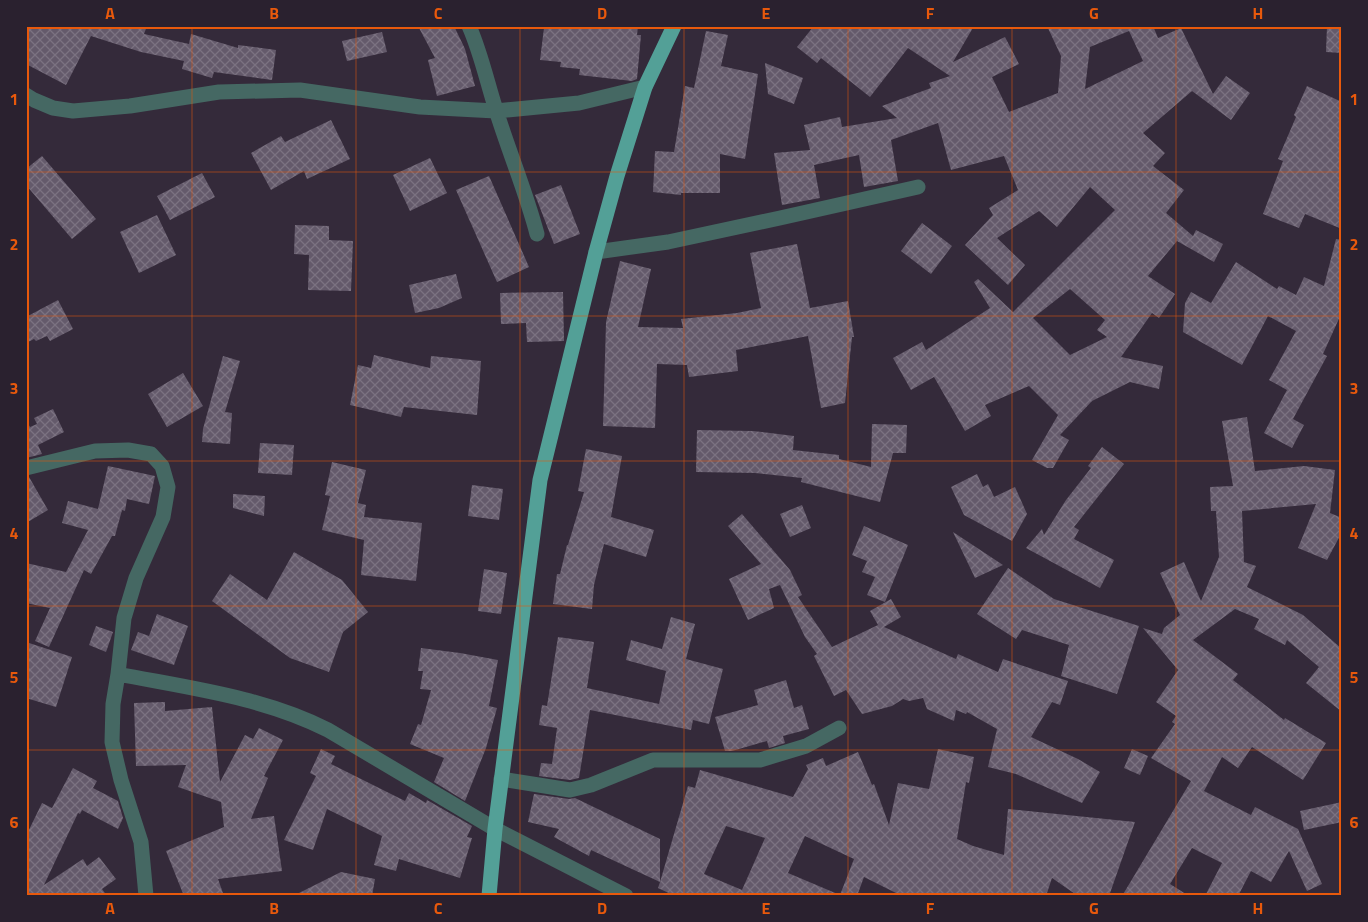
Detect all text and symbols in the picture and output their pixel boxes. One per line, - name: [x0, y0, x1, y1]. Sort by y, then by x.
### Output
- text: A: [105, 1, 115, 25]
- text: B: [269, 1, 279, 25]
- text: C: [434, 1, 443, 25]
- text: D: [597, 1, 607, 25]
- text: E: [762, 1, 771, 25]
- text: F: [926, 1, 935, 25]
- text: G: [1089, 1, 1099, 25]
- text: H: [1253, 1, 1263, 25]
- text: 1: [10, 87, 18, 111]
- text: 1: [1350, 87, 1358, 111]
- text: 2: [10, 232, 18, 256]
- text: 2: [1350, 232, 1358, 256]
- text: 3: [10, 376, 18, 400]
- text: 3: [1350, 376, 1358, 400]
- text: 4: [10, 521, 19, 545]
- text: 4: [1350, 521, 1359, 545]
- text: 5: [10, 665, 19, 689]
- text: 5: [1350, 665, 1359, 689]
- text: 6: [10, 810, 19, 834]
- text: 6: [1350, 810, 1359, 834]
- text: A: [105, 896, 115, 920]
- text: B: [269, 896, 279, 920]
- text: C: [434, 896, 443, 920]
- text: D: [597, 896, 607, 920]
- text: E: [762, 896, 771, 920]
- text: F: [926, 896, 935, 920]
- text: G: [1089, 896, 1099, 920]
- text: H: [1253, 896, 1263, 920]

